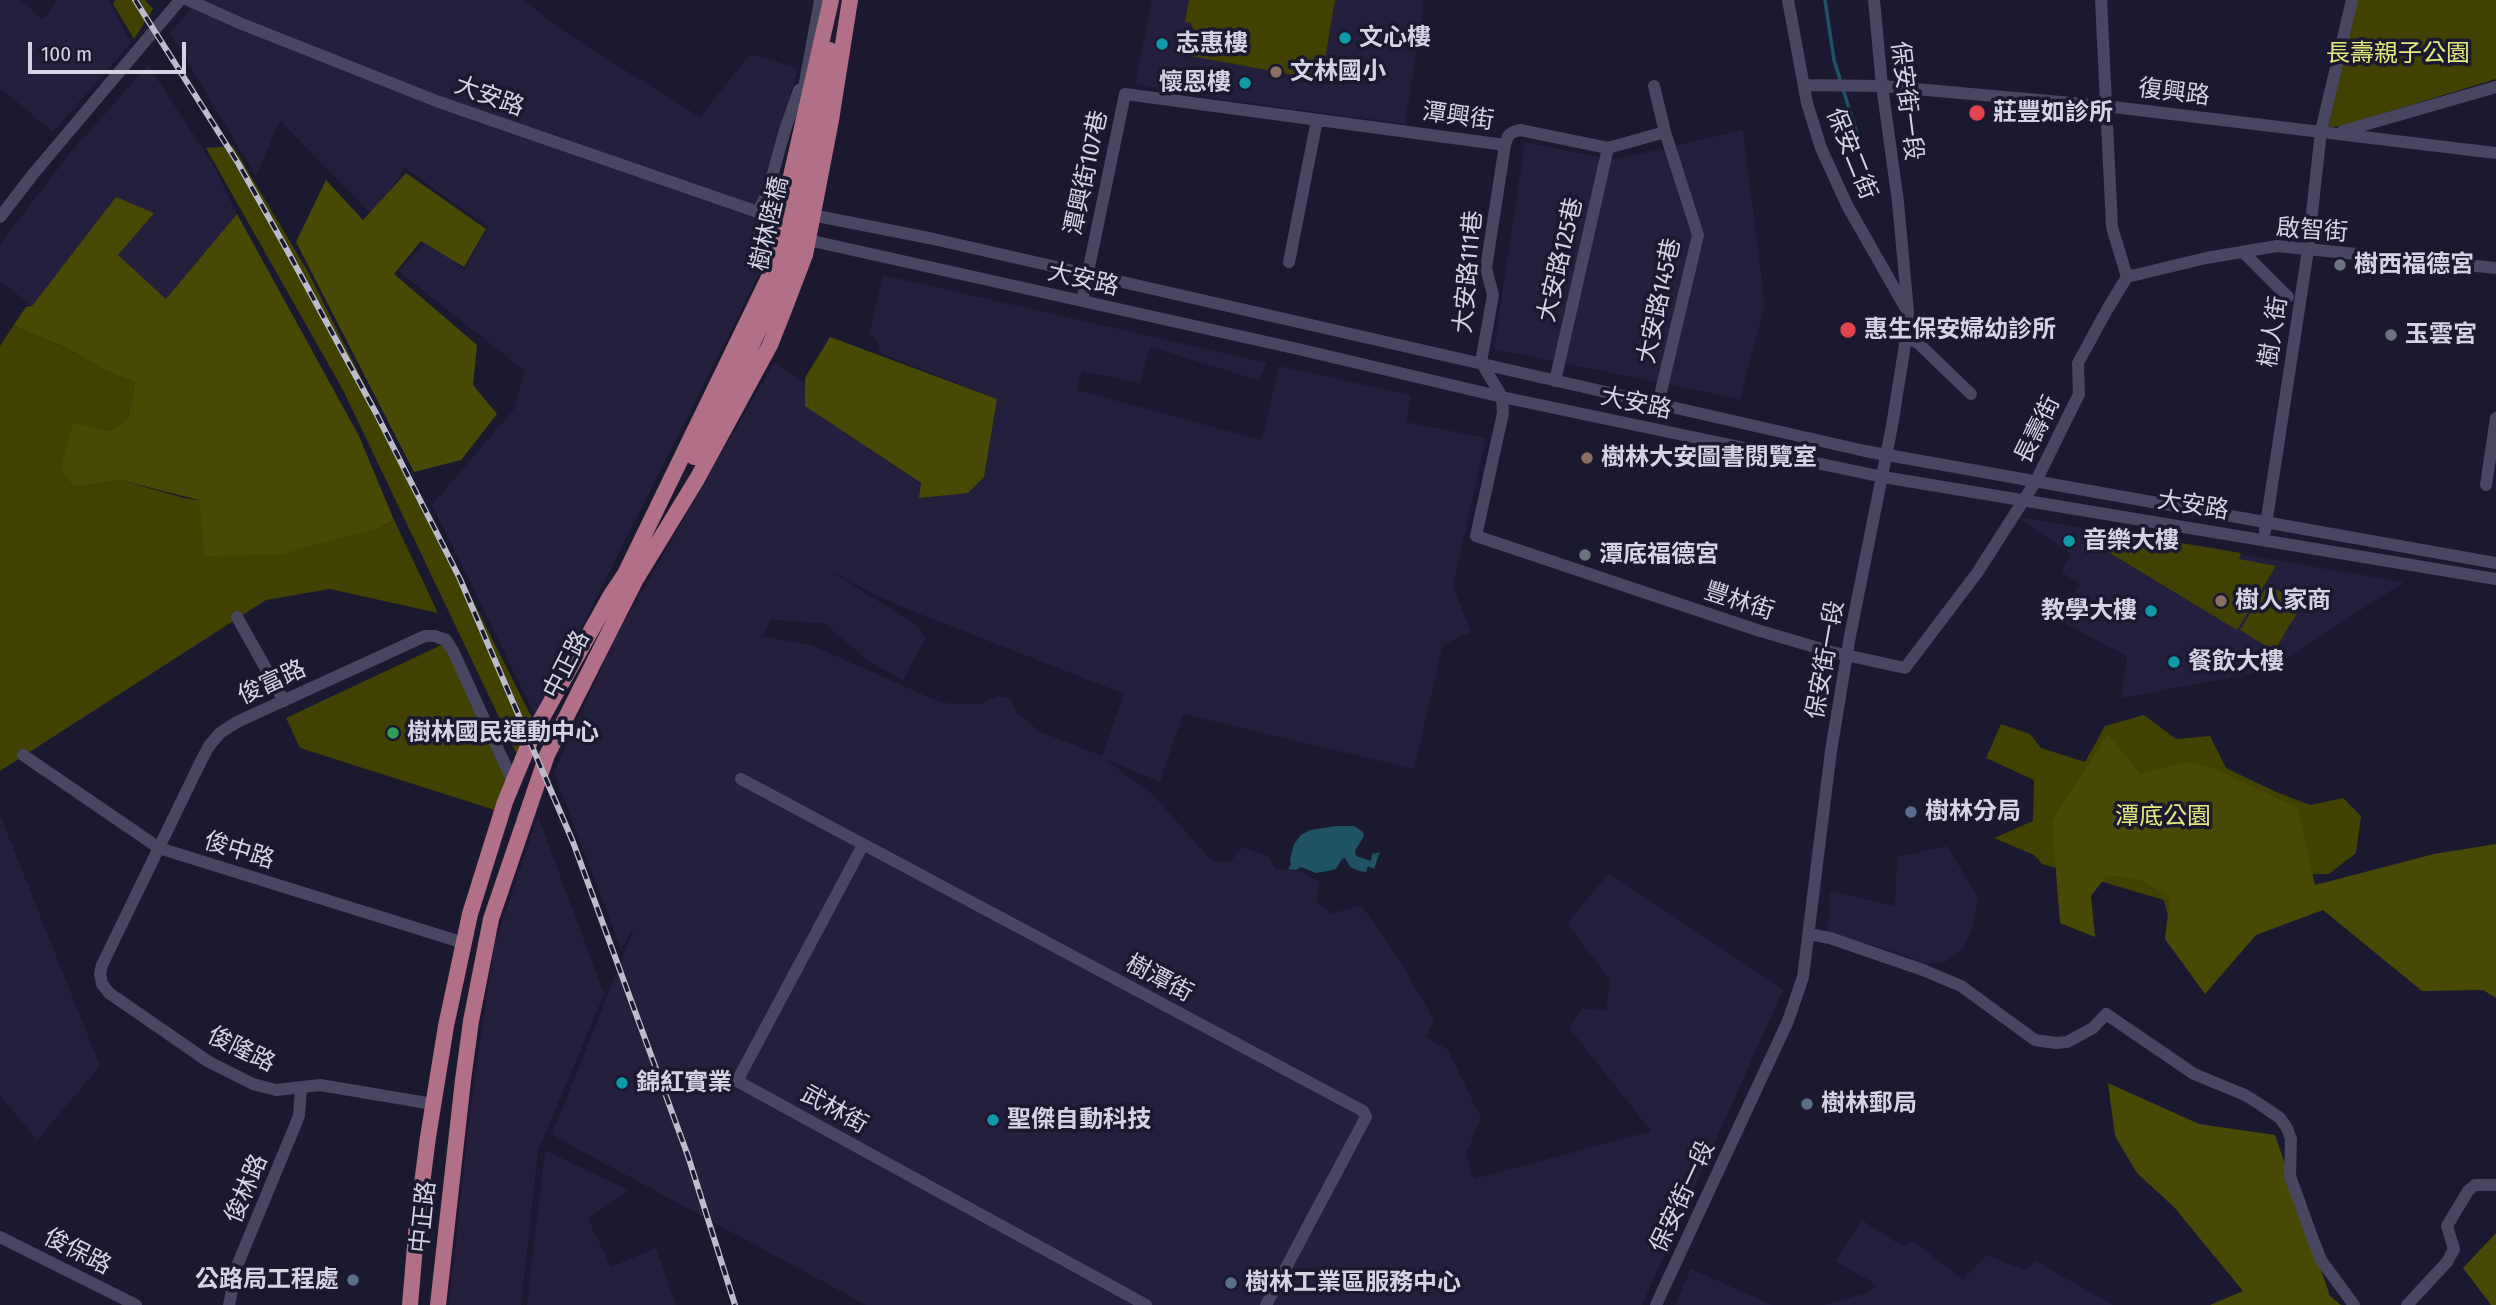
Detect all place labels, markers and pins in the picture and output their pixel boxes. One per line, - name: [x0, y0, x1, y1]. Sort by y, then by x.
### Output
- place label: 文心樓: [1359, 24, 1431, 52]
- place label: 志惠樓: [1176, 30, 1248, 58]
- marker: 文心樓: [1337, 30, 1353, 46]
- marker: 志惠樓: [1154, 36, 1170, 52]
- place label: 文林國小: [1290, 58, 1386, 86]
- marker: 文林國小: [1268, 64, 1284, 80]
- place label: 懷恩樓: [1159, 69, 1231, 97]
- marker: 懷恩樓: [1237, 75, 1253, 91]
- place label: 莊豐如診所: [1993, 99, 2113, 127]
- marker: 莊豐如診所: [1967, 103, 1987, 123]
- place label: 樹西福德宮: [2354, 251, 2474, 279]
- marker: 樹西福德宮: [2332, 257, 2348, 273]
- place label: 惠生保安婦幼診所: [1864, 316, 2056, 344]
- marker: 惠生保安婦幼診所: [1838, 320, 1858, 340]
- place label: 玉雲宮: [2405, 321, 2477, 349]
- marker: 玉雲宮: [2383, 327, 2399, 343]
- place label: 樹林大安圖書閱覽室: [1601, 444, 1817, 472]
- marker: 樹林大安圖書閱覽室: [1579, 450, 1595, 466]
- place label: 音樂大樓: [2083, 527, 2179, 555]
- marker: 音樂大樓: [2061, 533, 2077, 549]
- place label: 潭底福德宮: [1599, 541, 1719, 569]
- marker: 潭底福德宮: [1577, 547, 1593, 563]
- place label: 樹人家商: [2235, 587, 2331, 615]
- marker: 樹人家商: [2213, 593, 2229, 609]
- place label: 教學大樓: [2041, 597, 2137, 625]
- marker: 教學大樓: [2143, 603, 2159, 619]
- place label: 餐飲大樓: [2188, 648, 2284, 676]
- marker: 餐飲大樓: [2166, 654, 2182, 670]
- place label: 樹林國民運動中心: [407, 719, 599, 747]
- marker: 樹林國民運動中心: [385, 725, 401, 741]
- place label: 樹林分局: [1925, 798, 2021, 826]
- marker: 樹林分局: [1903, 804, 1919, 820]
- place label: 錦紅實業: [636, 1069, 732, 1097]
- marker: 錦紅實業: [614, 1075, 630, 1091]
- place label: 樹林郵局: [1821, 1090, 1917, 1118]
- marker: 樹林郵局: [1799, 1096, 1815, 1112]
- place label: 聖傑自動科技: [1007, 1106, 1151, 1134]
- marker: 聖傑自動科技: [985, 1112, 1001, 1128]
- place label: 公路局工程處: [195, 1266, 339, 1294]
- place label: 樹林工業區服務中心: [1245, 1269, 1461, 1297]
- marker: 公路局工程處: [345, 1272, 361, 1288]
- marker: 樹林工業區服務中心: [1223, 1275, 1239, 1291]

